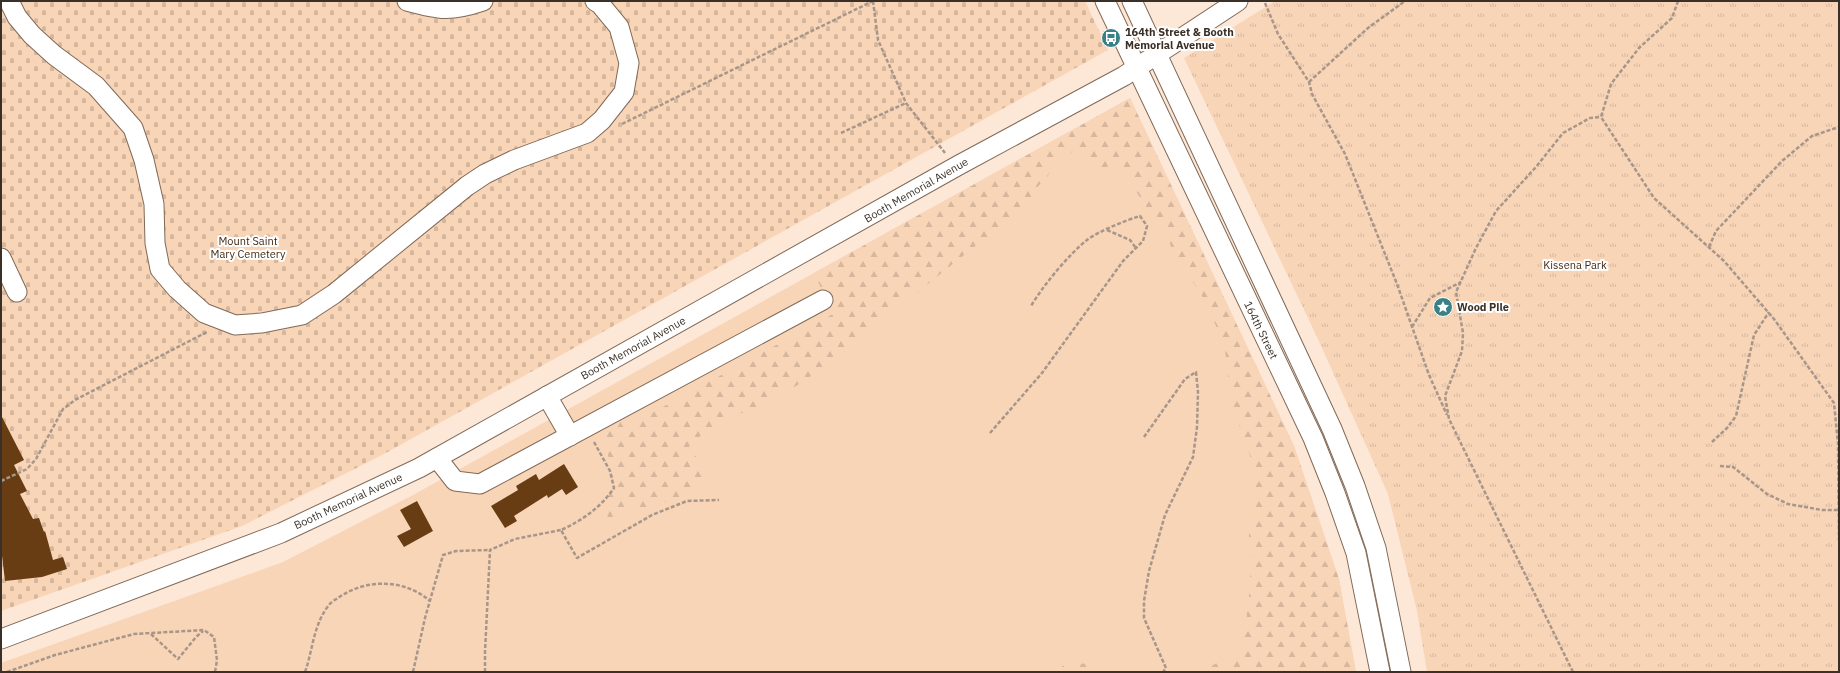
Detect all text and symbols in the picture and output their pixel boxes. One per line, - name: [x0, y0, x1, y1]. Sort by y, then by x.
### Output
- place label: 164th Street & Booth Memorial Avenue: [1125, 25, 1234, 52]
- bus stop icon: 164th Street & Booth Memorial Avenue: [1100, 27, 1122, 49]
- street label: Booth Memorial Avenue: [861, 154, 971, 226]
- park label: Mount Saint Mary Cemetery: [210, 234, 286, 261]
- park label: Kissena Park: [1543, 258, 1607, 272]
- place icon: Wood Pile: [1432, 296, 1454, 318]
- street label: 164th Street: [1241, 299, 1281, 361]
- place label: Wood Pile: [1457, 300, 1509, 314]
- street label: Booth Memorial Avenue: [578, 313, 688, 383]
- street label: Booth Memorial Avenue: [292, 470, 404, 532]

